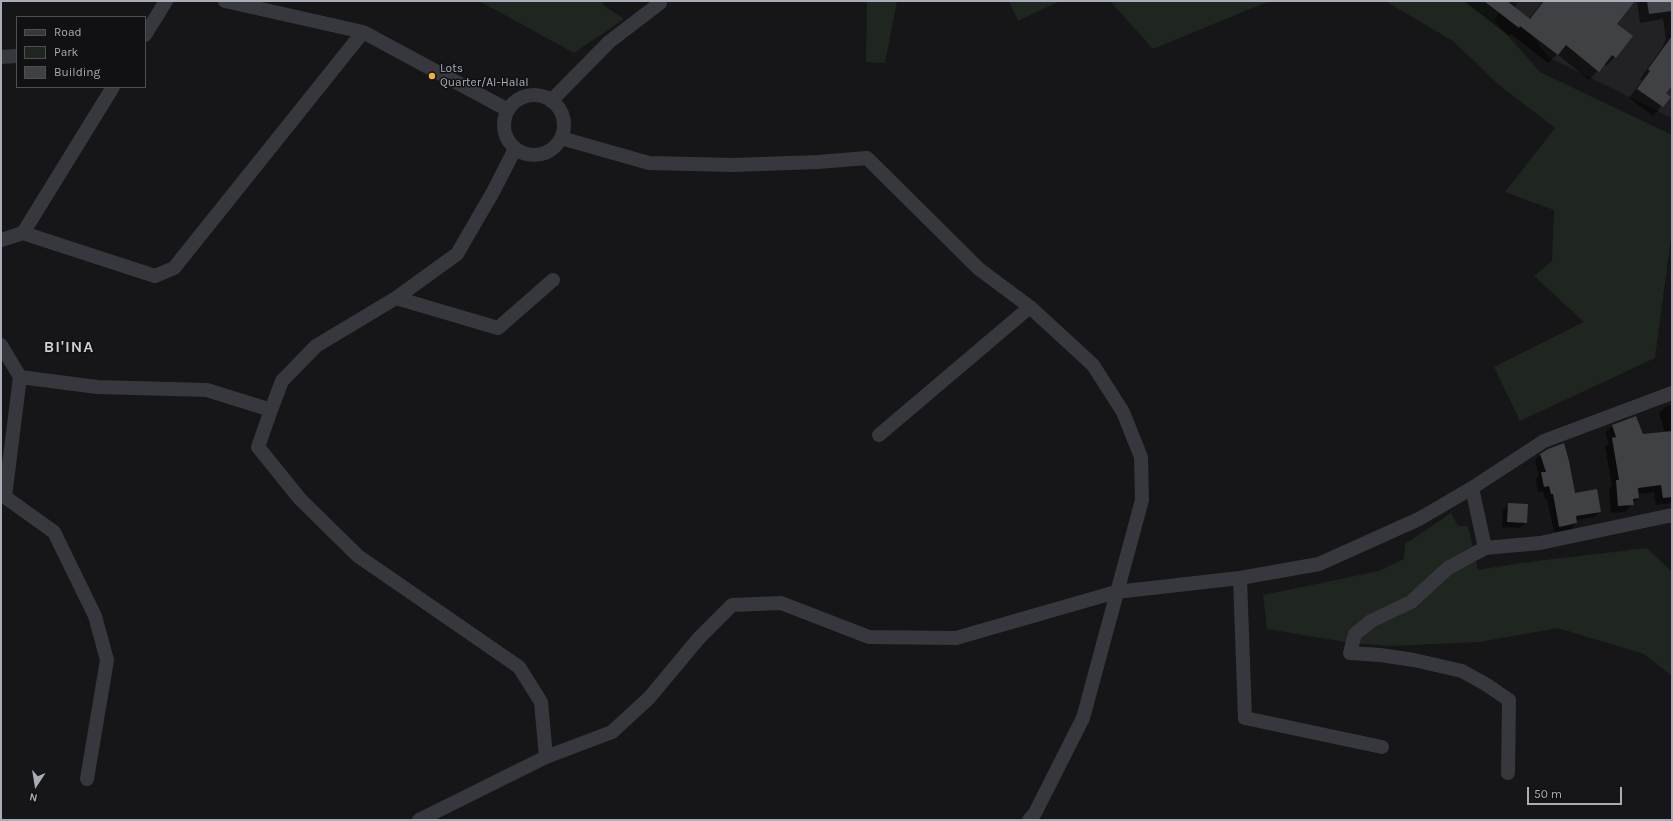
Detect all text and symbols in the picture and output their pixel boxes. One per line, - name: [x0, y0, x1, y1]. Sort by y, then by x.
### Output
- legend: [16, 16, 146, 88]
- text: Road: [54, 25, 82, 39]
- text: Park: [54, 45, 78, 59]
- place label: Lots Quarter/Al-Halal: [440, 62, 529, 90]
- text: Building: [54, 65, 100, 79]
- marker: Lots Quarter/Al-Halal: [427, 71, 437, 81]
- district label: BI'INA: [44, 337, 94, 357]
- north arrow: [16, 765, 56, 805]
- scale bar: [1529, 779, 1624, 805]
- text: 50 m: [1534, 787, 1562, 801]
- text: N: [28, 790, 39, 804]

